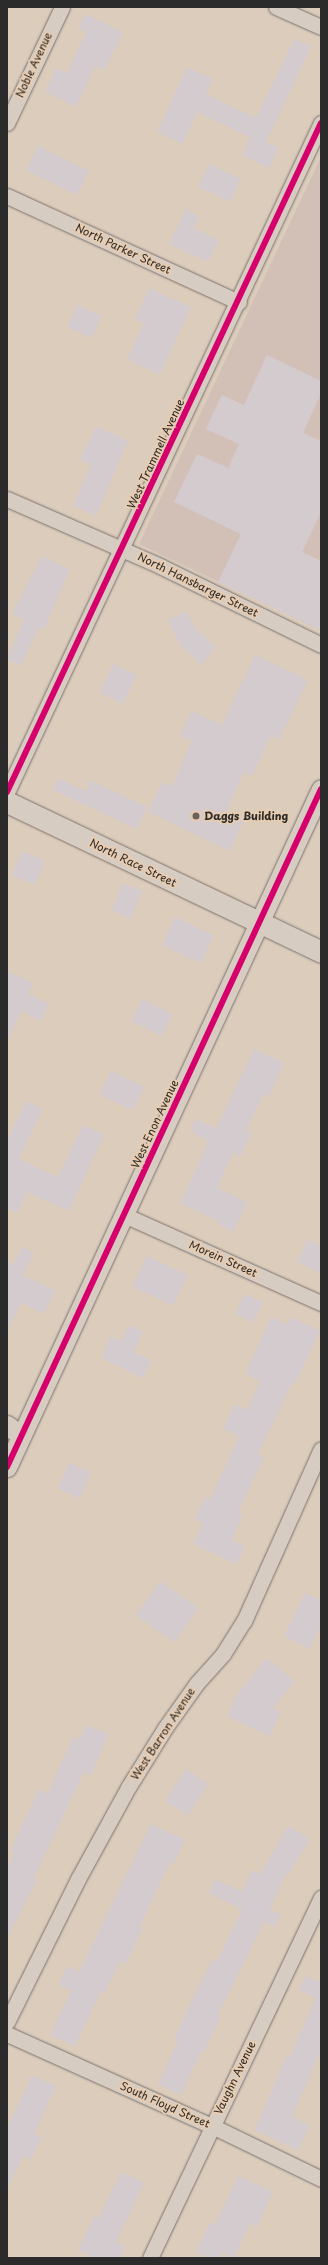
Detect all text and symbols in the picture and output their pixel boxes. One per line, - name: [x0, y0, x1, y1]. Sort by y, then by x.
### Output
- street label: Noble Avenue: [13, 30, 55, 100]
- street label: North Parker Street: [72, 221, 174, 277]
- street label: West Trammell Avenue: [125, 397, 187, 511]
- street label: North Hansbarger Street: [136, 550, 260, 620]
- place label: Daggs Building: [204, 809, 288, 823]
- marker: Daggs Building: [191, 811, 201, 821]
- street label: North Race Street: [87, 836, 179, 890]
- street label: West Enon Avenue: [129, 1077, 181, 1171]
- street label: Morein Street: [187, 1238, 259, 1280]
- street label: West Barron Avenue: [128, 1685, 198, 1783]
- street label: Vaughn Avenue: [211, 2039, 259, 2117]
- street label: South Floyd Street: [117, 2079, 213, 2131]

